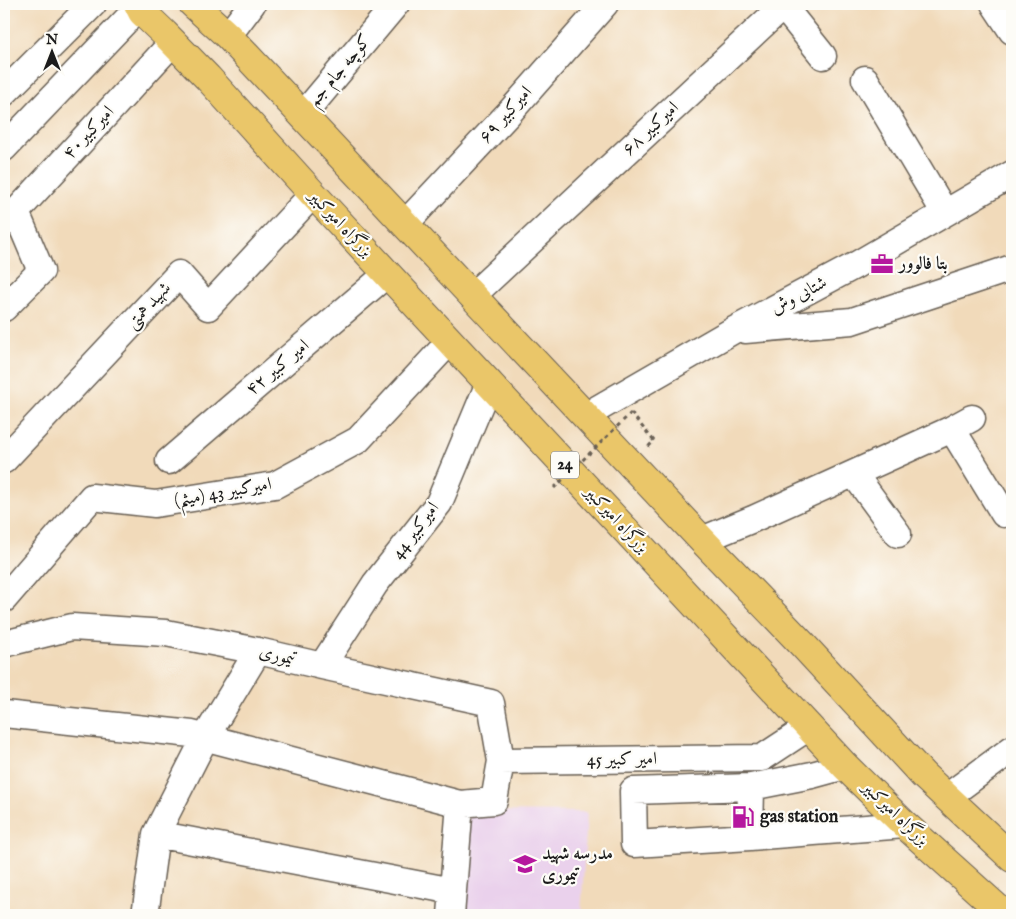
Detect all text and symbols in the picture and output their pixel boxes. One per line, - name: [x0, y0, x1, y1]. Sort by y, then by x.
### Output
- north arrow: [28, 28, 78, 78]
- street label: کوچه جام جم: [303, 30, 380, 115]
- text: N: [45, 31, 58, 49]
- street label: امیرکبیر ۶۹: [474, 81, 538, 148]
- street label: امیرکبیر ۶۸: [618, 97, 684, 161]
- street label: امیرکبیر۴۰: [58, 101, 120, 165]
- street label: بزرگراه امیرکبیر: [301, 182, 379, 263]
- office icon: بتا فالوور: [869, 251, 895, 277]
- place label: بتا فالوور: [897, 253, 948, 276]
- street label: شتابی وش: [767, 272, 831, 320]
- street label: شهید همتی: [121, 278, 177, 334]
- street label: امیر کبیر ۴۲: [242, 335, 315, 401]
- road number: 24: [551, 452, 579, 478]
- street label: امیرکبیر 43 (میثم): [173, 473, 274, 518]
- street label: بزرگراه امیرکبیر: [577, 478, 655, 559]
- street label: امیرکبیر 44: [387, 498, 445, 564]
- street label: تیموری: [257, 641, 298, 672]
- street label: امیر کبیر 45: [587, 748, 657, 772]
- street label: بزرگراه امیرکبیر: [855, 774, 935, 852]
- fuel station icon: gas station: [730, 804, 756, 830]
- place label: gas station: [760, 806, 839, 829]
- place label: مدرسه شهید تیموری: [542, 843, 613, 887]
- school or university icon: مدرسه شهید تیموری: [512, 851, 538, 877]

